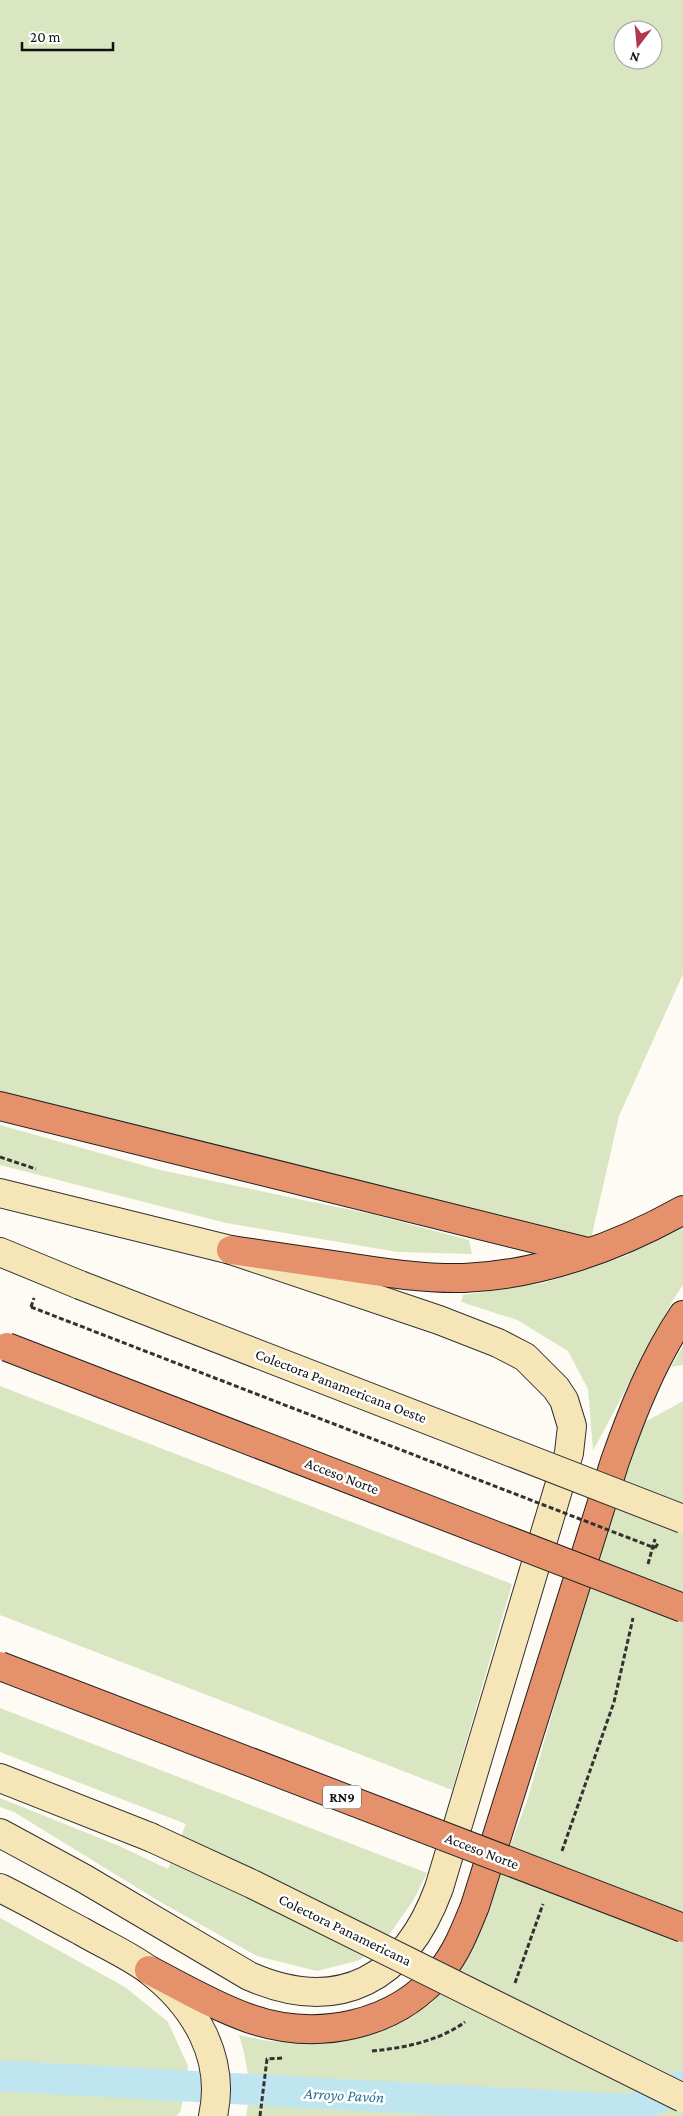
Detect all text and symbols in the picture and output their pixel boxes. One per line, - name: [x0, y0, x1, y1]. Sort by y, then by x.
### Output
- scale bar: [22, 20, 114, 52]
- north arrow: [613, 20, 663, 70]
- text: 20 m: [30, 29, 61, 45]
- text: N: [627, 48, 641, 67]
- street label: Colectora Panamericana Oeste: [253, 1346, 429, 1426]
- street label: Acceso Norte: [303, 1455, 381, 1498]
- road number: RN9: [323, 1785, 361, 1808]
- street label: Acceso Norte: [443, 1830, 521, 1873]
- street label: Colectora Panamericana: [276, 1891, 414, 1969]
- water label: Arroyo Pavón: [303, 2084, 384, 2107]

